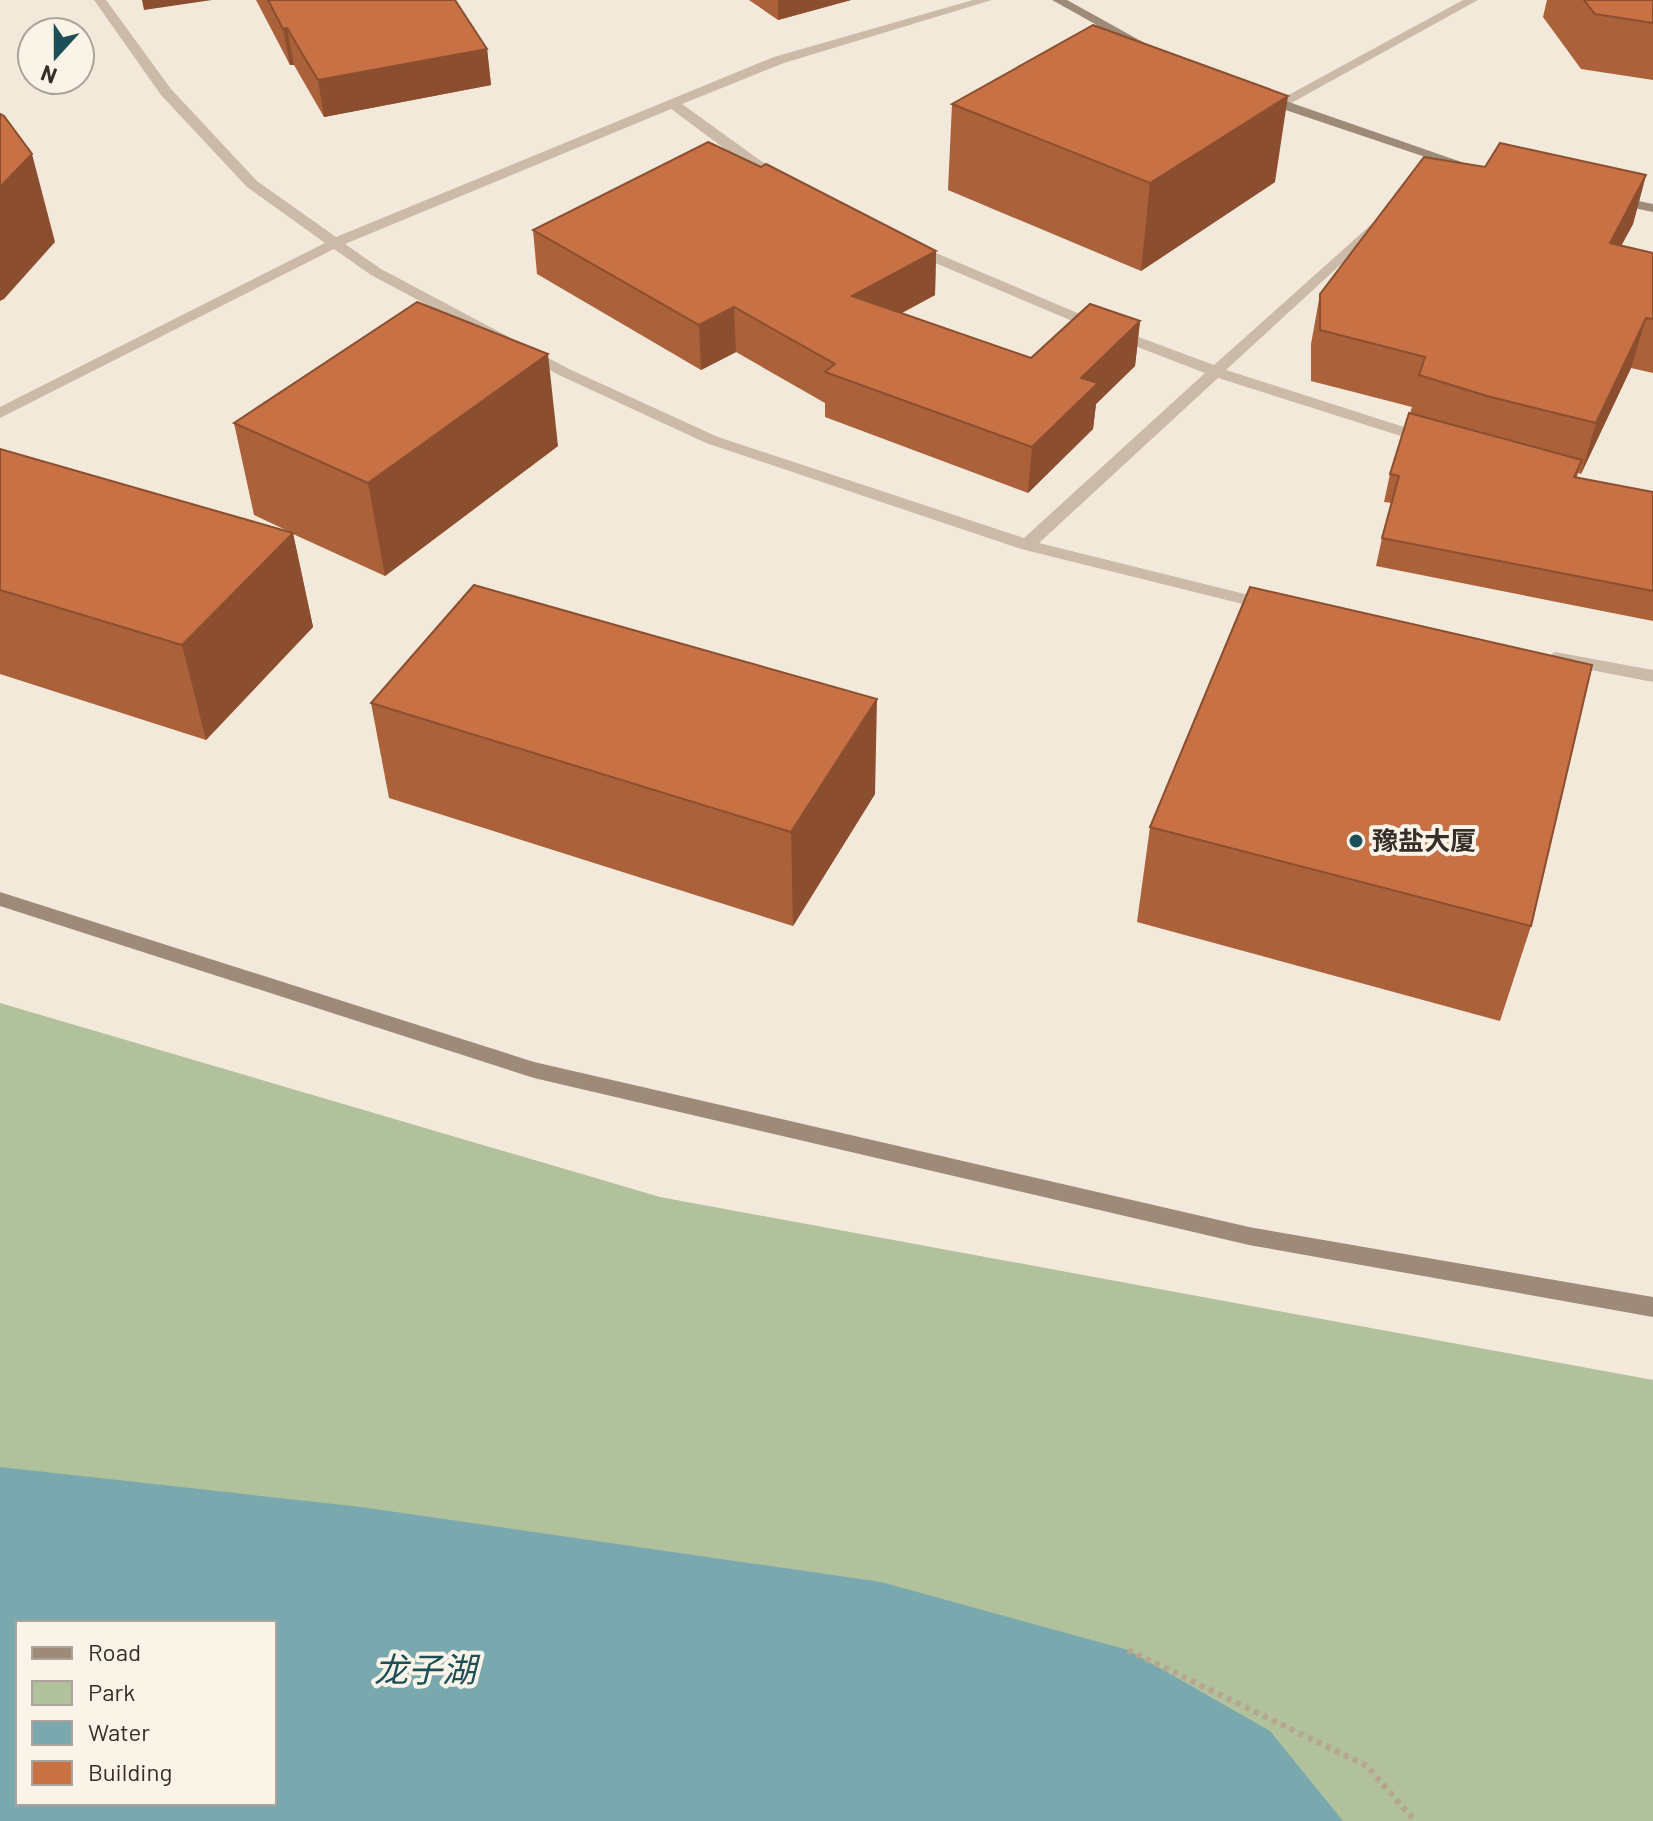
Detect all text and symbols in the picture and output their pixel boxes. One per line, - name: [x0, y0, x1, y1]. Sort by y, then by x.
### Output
- north arrow: [16, 16, 96, 96]
- text: N: [37, 61, 60, 90]
- place label: 豫盐大厦: [1372, 824, 1476, 855]
- marker: 豫盐大厦: [1347, 832, 1365, 850]
- legend: [16, 1621, 276, 1805]
- text: Road: [88, 1637, 141, 1666]
- water label: 龙子湖: [374, 1648, 481, 1689]
- text: Park: [88, 1677, 135, 1706]
- text: Water: [88, 1717, 150, 1746]
- text: Building: [88, 1757, 172, 1786]

